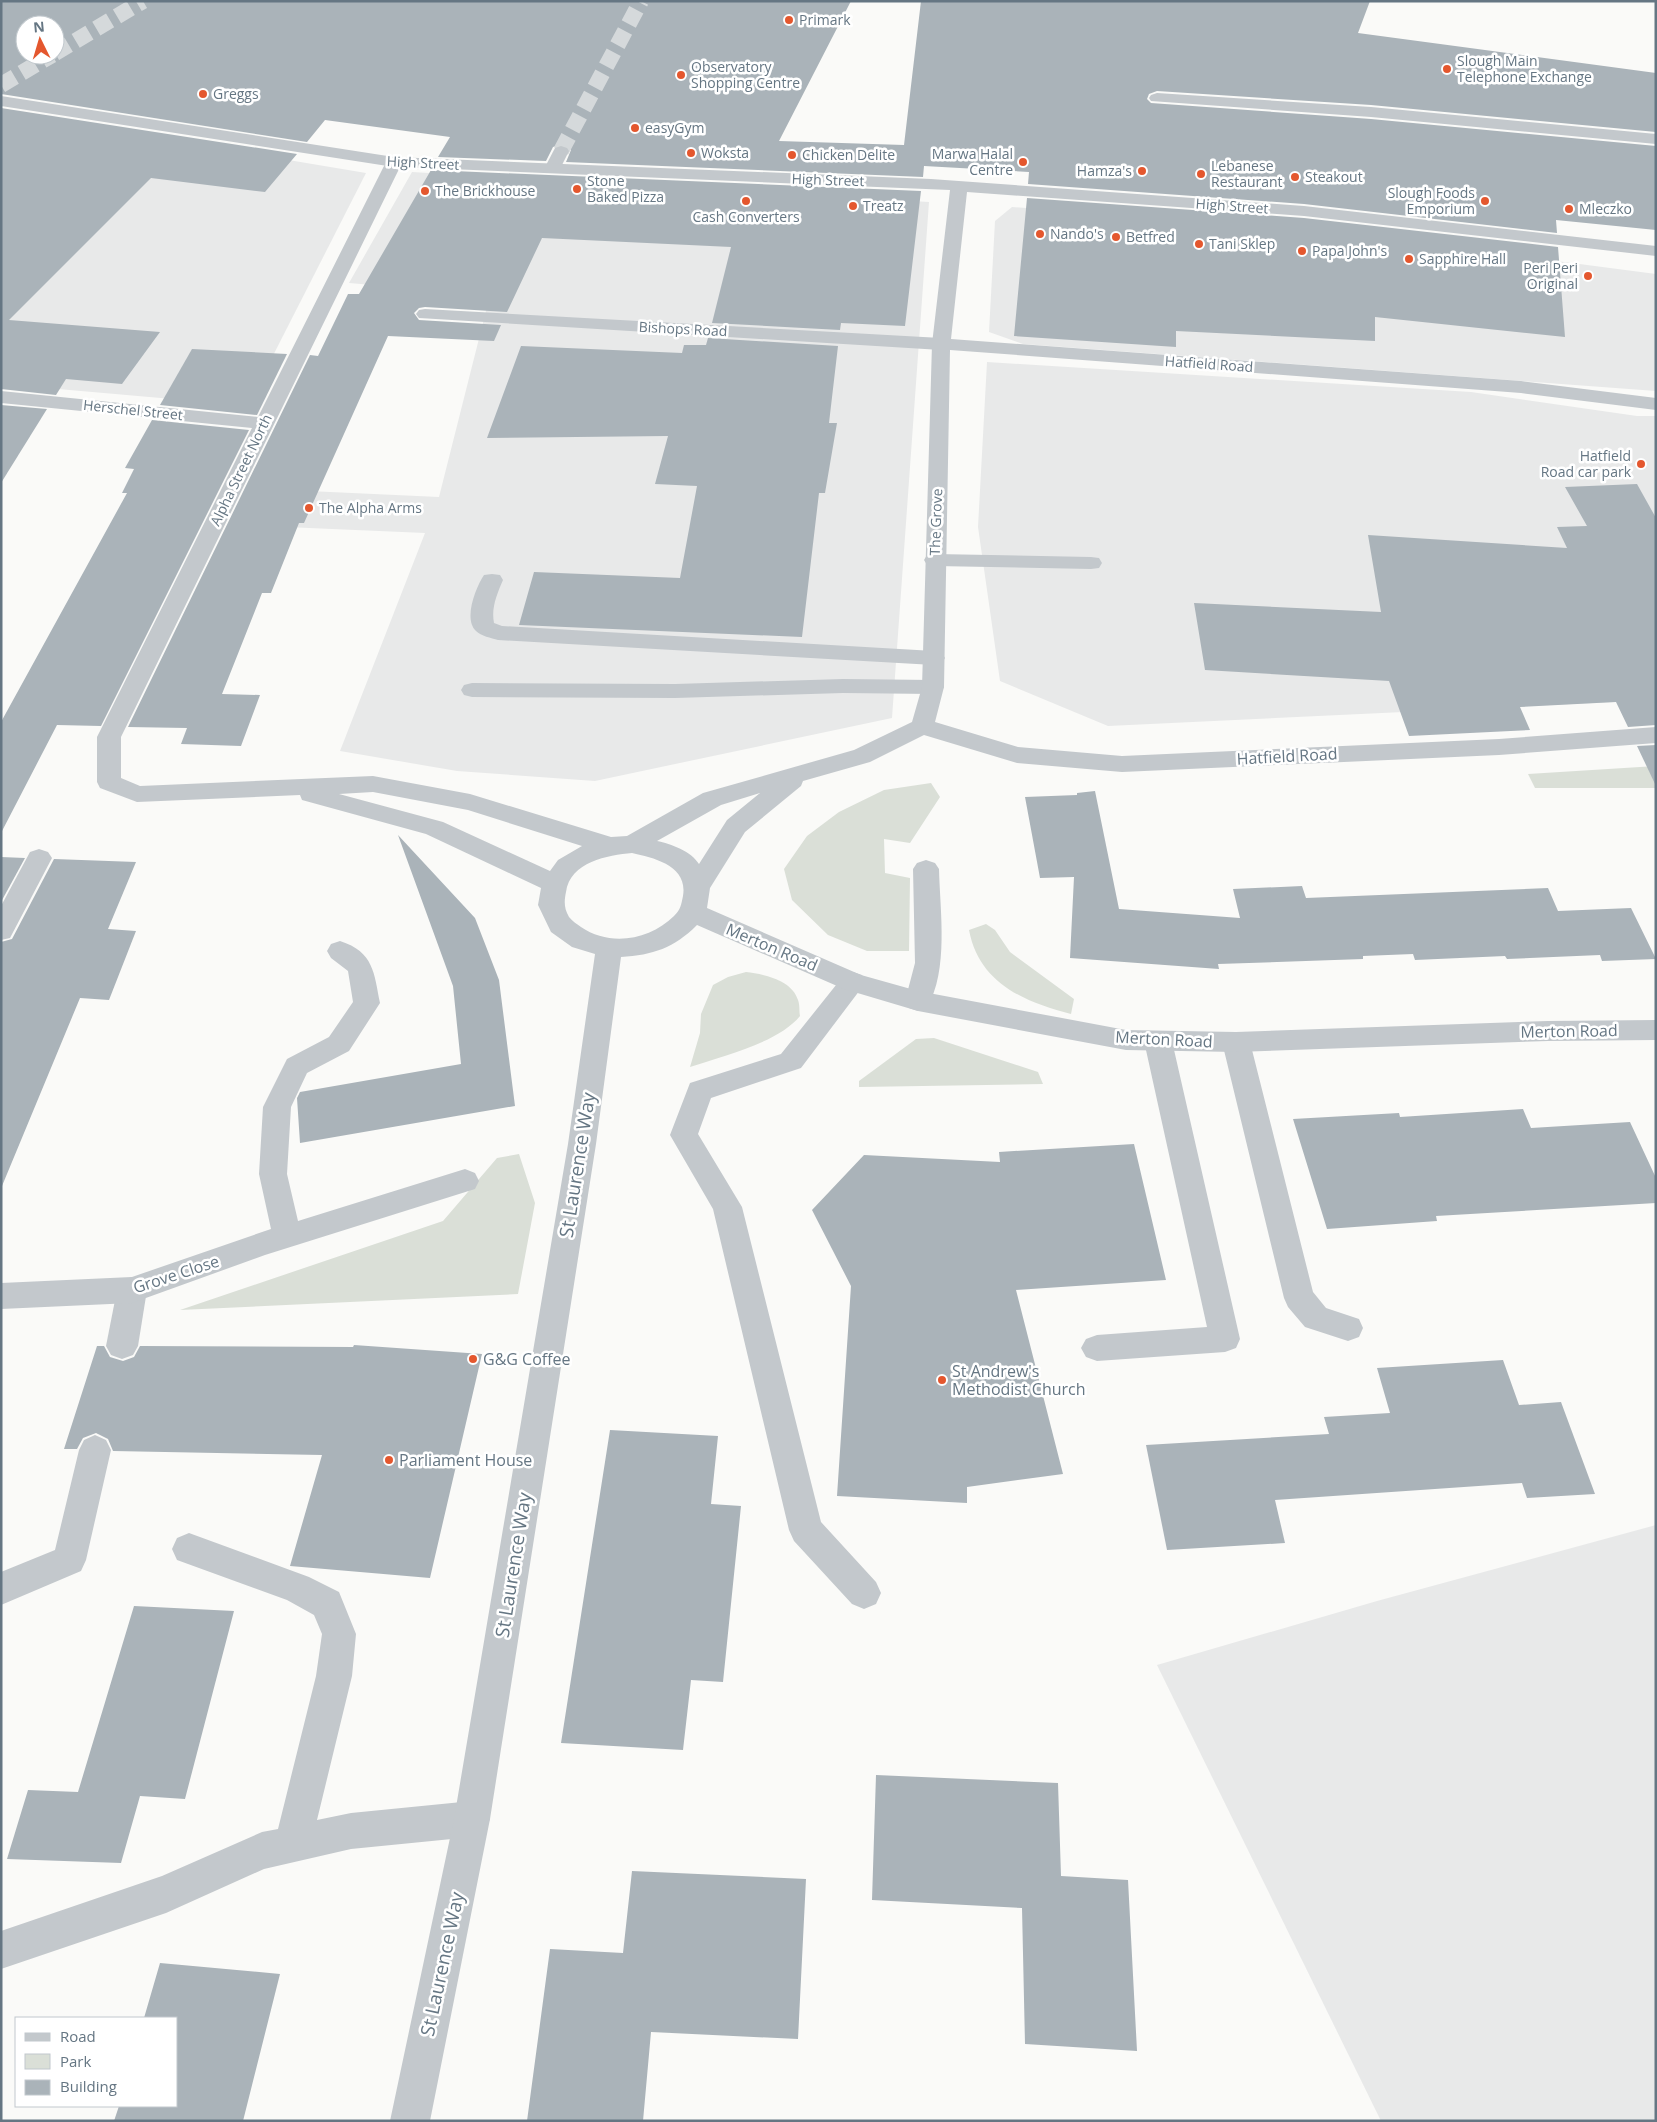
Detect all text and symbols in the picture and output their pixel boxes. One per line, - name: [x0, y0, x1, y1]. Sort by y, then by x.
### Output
- place label: Primark: [799, 10, 851, 29]
- marker: Primark: [783, 14, 795, 26]
- north arrow: [15, 15, 65, 65]
- text: N: [32, 17, 45, 37]
- place label: Slough Main Telephone Exchange: [1457, 51, 1592, 86]
- place label: Observatory Shopping Centre: [691, 57, 800, 92]
- marker: Slough Main Telephone Exchange: [1441, 63, 1453, 75]
- marker: Observatory Shopping Centre: [675, 69, 687, 81]
- place label: Greggs: [213, 84, 259, 103]
- marker: Greggs: [197, 88, 209, 100]
- place label: easyGym: [645, 118, 704, 137]
- marker: easyGym: [629, 122, 641, 134]
- place label: Woksta: [701, 143, 749, 162]
- place label: Marwa Halal Centre: [932, 144, 1013, 179]
- place label: Chicken Delite: [802, 145, 895, 164]
- marker: Woksta: [685, 147, 697, 159]
- marker: Chicken Delite: [786, 149, 798, 161]
- street label: High Street: [386, 151, 460, 174]
- marker: Marwa Halal Centre: [1017, 156, 1029, 168]
- place label: Lebanese Restaurant: [1211, 156, 1283, 191]
- place label: Hamza's: [1077, 161, 1132, 180]
- marker: Hamza's: [1136, 165, 1148, 177]
- place label: Steakout: [1305, 167, 1363, 186]
- marker: Lebanese Restaurant: [1195, 168, 1207, 180]
- street label: High Street: [791, 169, 865, 190]
- place label: Stone Baked Pizza: [587, 171, 664, 206]
- marker: Steakout: [1289, 171, 1301, 183]
- place label: The Brickhouse: [435, 181, 535, 200]
- marker: Stone Baked Pizza: [571, 183, 583, 195]
- place label: Slough Foods Emporium: [1388, 183, 1475, 218]
- marker: The Brickhouse: [419, 185, 431, 197]
- street label: High Street: [1195, 193, 1269, 218]
- marker: Cash Converters: [740, 195, 752, 207]
- marker: Slough Foods Emporium: [1479, 195, 1491, 207]
- place label: Treatz: [863, 196, 904, 215]
- place label: Mleczko: [1579, 199, 1632, 218]
- marker: Treatz: [847, 200, 859, 212]
- marker: Mleczko: [1563, 203, 1575, 215]
- place label: Cash Converters: [692, 207, 800, 226]
- place label: Nando's: [1050, 224, 1104, 243]
- place label: Betfred: [1126, 227, 1175, 246]
- marker: Nando's: [1034, 228, 1046, 240]
- marker: Betfred: [1110, 231, 1122, 243]
- place label: Tani Sklep: [1209, 234, 1275, 253]
- marker: Tani Sklep: [1193, 238, 1205, 250]
- place label: Papa John's: [1312, 241, 1388, 260]
- marker: Papa John's: [1296, 245, 1308, 257]
- place label: Sapphire Hall: [1419, 249, 1506, 268]
- marker: Sapphire Hall: [1403, 253, 1415, 265]
- place label: Peri Peri Original: [1523, 258, 1578, 293]
- marker: Peri Peri Original: [1582, 270, 1594, 282]
- street label: Bishops Road: [638, 317, 728, 340]
- street label: Hatfield Road: [1164, 351, 1254, 376]
- street label: Herschel Street: [82, 395, 184, 424]
- street label: Alpha Street North: [205, 411, 276, 529]
- place label: Hatfield Road car park: [1541, 446, 1632, 481]
- marker: Hatfield Road car park: [1635, 458, 1647, 470]
- street label: The Grove: [925, 488, 946, 556]
- place label: The Alpha Arms: [319, 498, 422, 517]
- marker: The Alpha Arms: [303, 502, 315, 514]
- street label: Hatfield Road: [1236, 742, 1338, 770]
- street label: Merton Road: [723, 918, 821, 976]
- street label: Merton Road: [1520, 1019, 1618, 1043]
- street label: Merton Road: [1115, 1025, 1213, 1053]
- street label: St Laurence Way: [553, 1090, 601, 1239]
- street label: Grove Close: [130, 1250, 222, 1298]
- place label: G&G Coffee: [483, 1348, 571, 1370]
- marker: G&G Coffee: [467, 1353, 479, 1365]
- place label: St Andrew's Methodist Church: [952, 1360, 1086, 1400]
- marker: St Andrew's Methodist Church: [936, 1374, 948, 1386]
- place label: Parliament House: [399, 1449, 532, 1471]
- marker: Parliament House: [383, 1454, 395, 1466]
- street label: St Laurence Way: [489, 1490, 537, 1639]
- street label: St Laurence Way: [414, 1889, 470, 2038]
- legend: [15, 2017, 178, 2107]
- text: Road: [60, 2026, 96, 2046]
- text: Park: [60, 2051, 91, 2071]
- text: Building: [60, 2076, 117, 2096]

